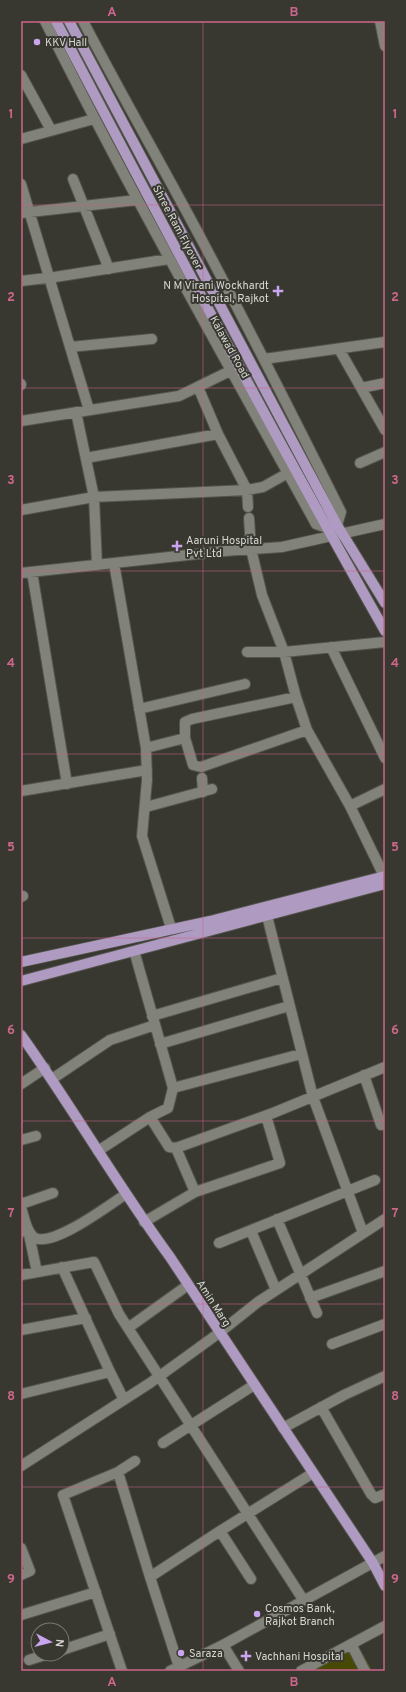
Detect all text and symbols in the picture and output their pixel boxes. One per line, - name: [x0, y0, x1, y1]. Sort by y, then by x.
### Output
- text: A: [107, 5, 117, 21]
- text: B: [290, 5, 299, 21]
- place label: KKV Hall: [45, 36, 87, 50]
- marker: KKV Hall: [32, 37, 42, 47]
- text: 1: [8, 107, 14, 123]
- text: 1: [392, 107, 398, 123]
- street label: Shree Ram Flyover: [149, 183, 206, 273]
- place label: N M Virani Wockhardt Hospital, Rajkot: [163, 279, 269, 306]
- marker: N M Virani Wockhardt Hospital, Rajkot: [272, 285, 284, 297]
- text: 2: [7, 290, 15, 306]
- text: 2: [391, 290, 399, 306]
- street label: Kalawad Road: [206, 314, 252, 381]
- text: 3: [7, 473, 15, 489]
- text: 3: [391, 473, 399, 489]
- place label: Aaruni Hospital Pvt Ltd: [186, 534, 262, 561]
- marker: Aaruni Hospital Pvt Ltd: [171, 540, 183, 552]
- text: 4: [7, 656, 15, 672]
- text: 4: [391, 656, 399, 672]
- text: 5: [7, 840, 15, 856]
- text: 5: [391, 840, 399, 856]
- text: 6: [7, 1023, 15, 1039]
- text: 6: [391, 1023, 399, 1039]
- text: 7: [8, 1206, 15, 1222]
- text: 7: [392, 1206, 399, 1222]
- street label: Amin Marg: [193, 1278, 233, 1330]
- text: 8: [7, 1389, 15, 1405]
- text: 8: [391, 1389, 399, 1405]
- text: 9: [7, 1572, 15, 1588]
- text: 9: [391, 1572, 399, 1588]
- place label: Cosmos Bank, Rajkot Branch: [265, 1602, 335, 1629]
- marker: Cosmos Bank, Rajkot Branch: [252, 1609, 262, 1619]
- north arrow: [30, 1622, 70, 1662]
- text: N: [52, 1638, 66, 1648]
- place label: Saraza: [189, 1647, 223, 1661]
- marker: Saraza: [176, 1648, 186, 1658]
- marker: Vachhani Hospital: [240, 1650, 252, 1662]
- place label: Vachhani Hospital: [255, 1650, 343, 1664]
- text: A: [107, 1675, 117, 1691]
- text: B: [290, 1675, 299, 1691]

